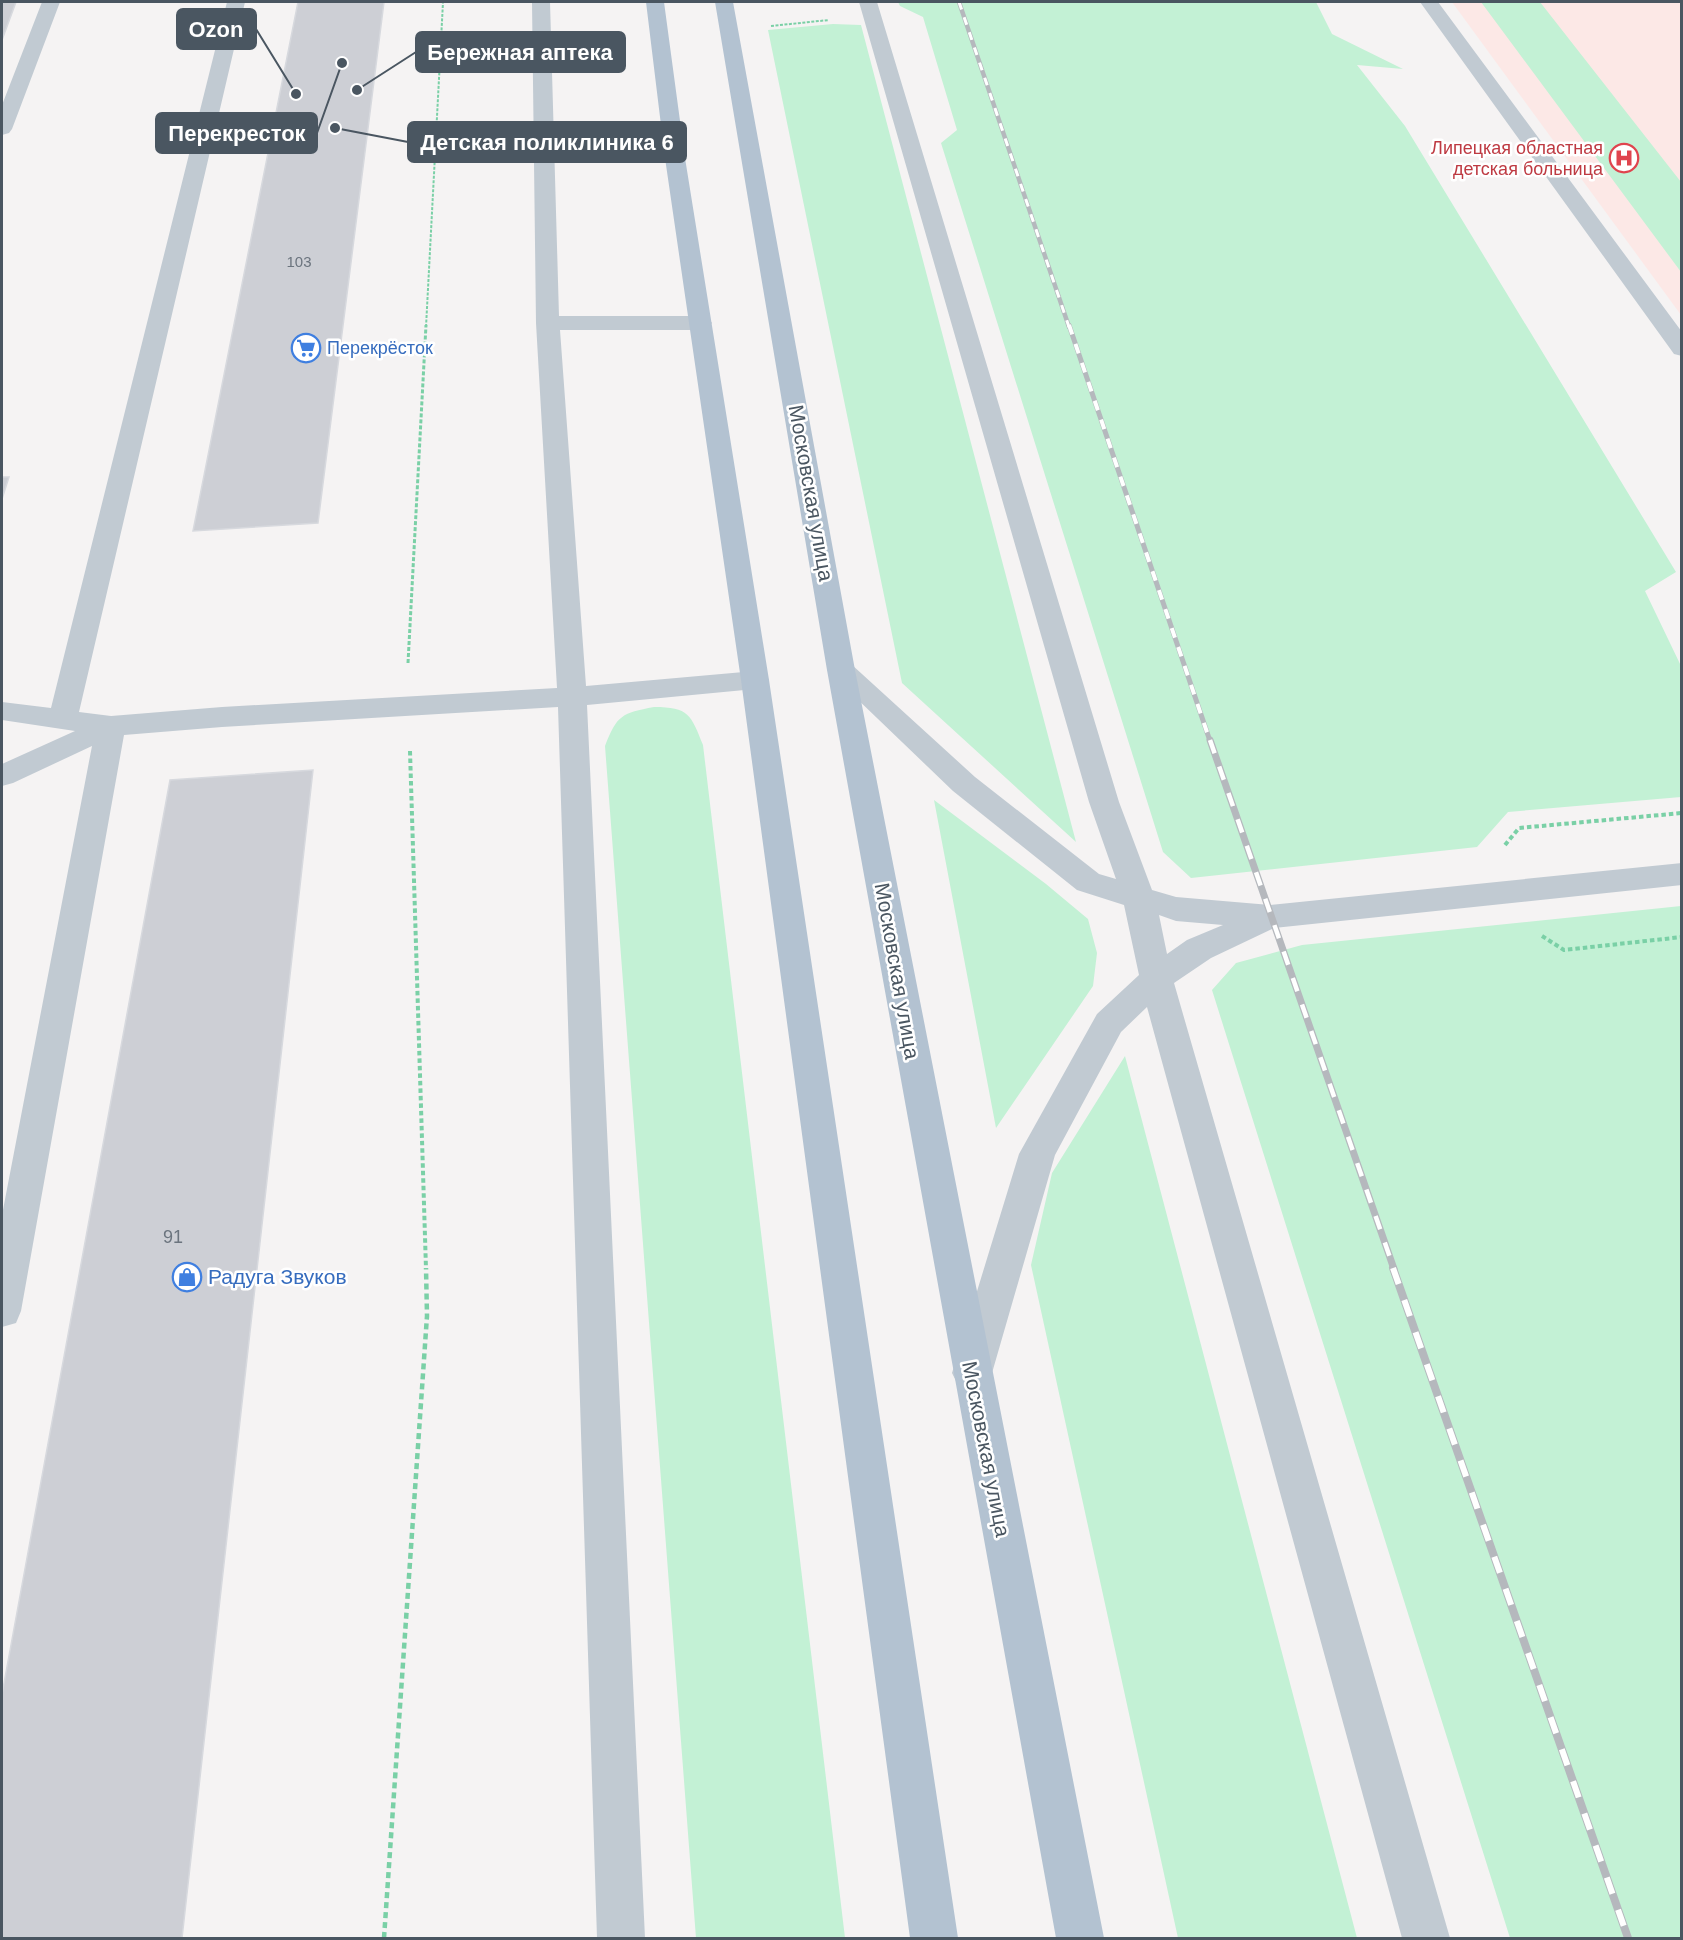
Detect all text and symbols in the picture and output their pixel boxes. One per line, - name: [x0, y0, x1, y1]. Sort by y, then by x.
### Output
- callout: Ozon: [177, 9, 256, 49]
- text: Ozon: [189, 17, 244, 42]
- callout: Бережная аптека: [416, 32, 625, 72]
- text: Бережная аптека: [427, 40, 613, 65]
- callout: Перекресток: [156, 113, 317, 153]
- text: Перекресток: [168, 121, 307, 146]
- callout: Детская поликлиника 6: [408, 122, 686, 162]
- text: Детская поликлиника 6: [420, 130, 674, 155]
- place label: Липецкая областная детская больница: [1431, 138, 1604, 179]
- hospital icon: Липецкая областная детская больница: [1608, 142, 1640, 174]
- house number: 103: [286, 253, 312, 270]
- supermarket icon: Перекрёсток: [290, 332, 322, 364]
- place label: Перекрёсток: [327, 338, 433, 358]
- street label: Московская улица: [785, 403, 838, 583]
- street label: Московская улица: [871, 881, 924, 1061]
- house number: 91: [163, 1227, 183, 1247]
- shop icon: Радуга Звуков: [171, 1261, 203, 1293]
- place label: Радуга Звуков: [208, 1265, 347, 1288]
- street label: Московская улица: [958, 1359, 1015, 1539]

